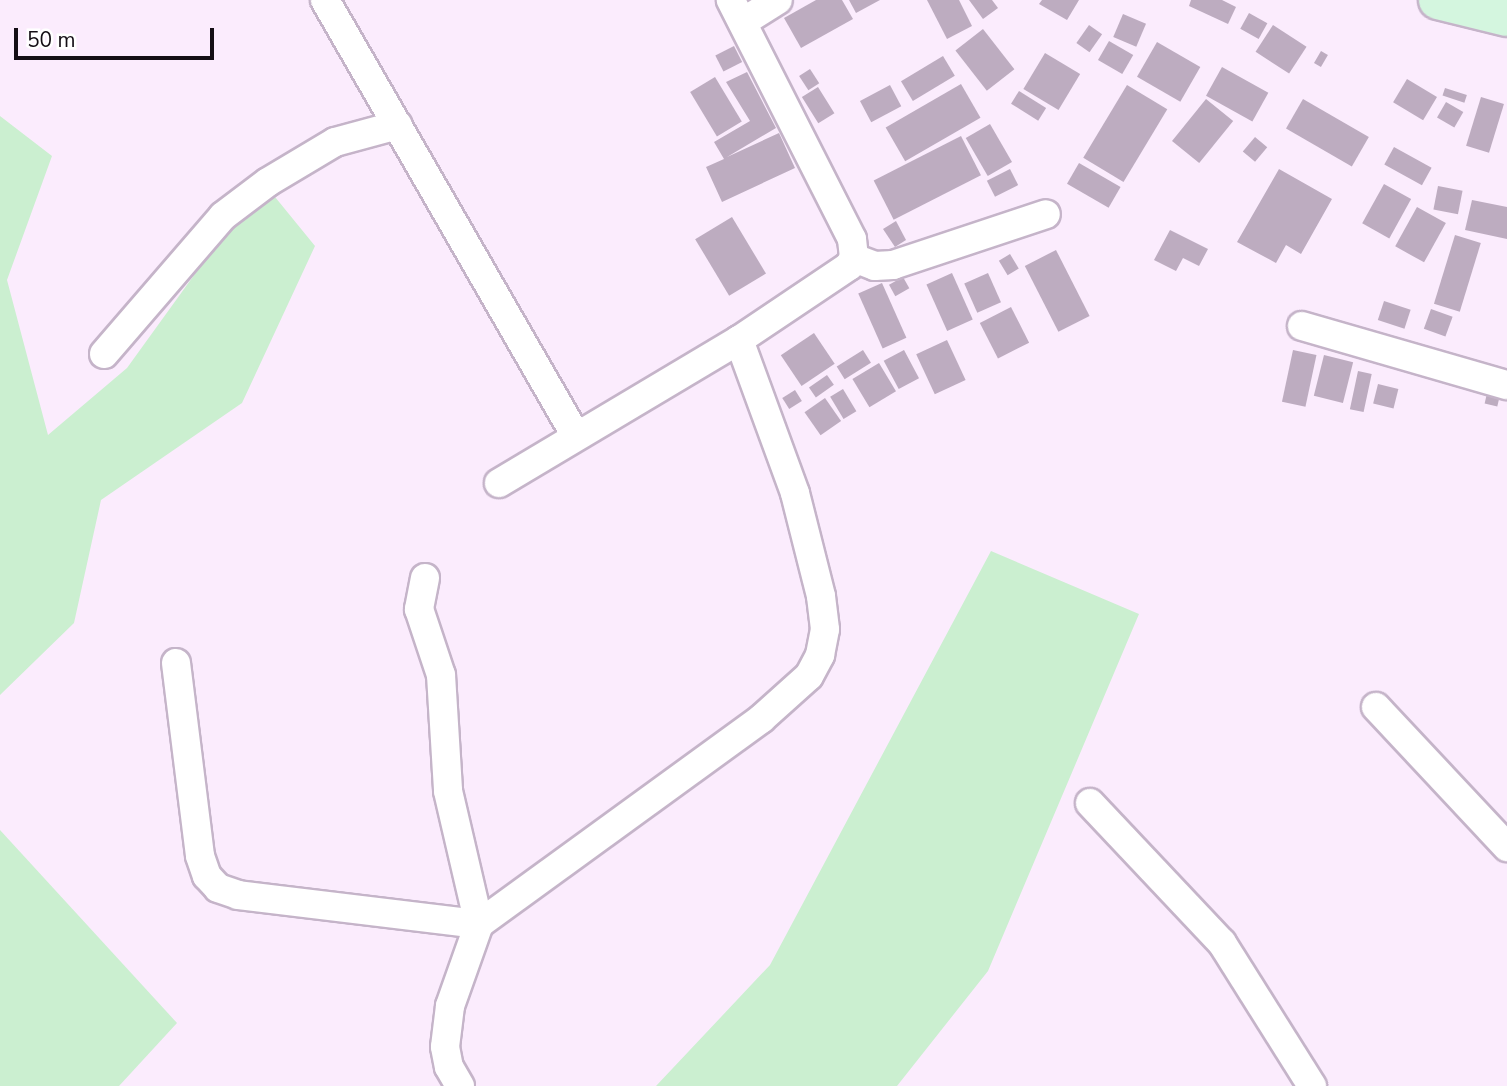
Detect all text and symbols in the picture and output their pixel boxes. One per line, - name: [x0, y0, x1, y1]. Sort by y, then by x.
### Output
- scale bar: [18, 14, 217, 58]
- text: 50 m: [27, 26, 76, 54]

